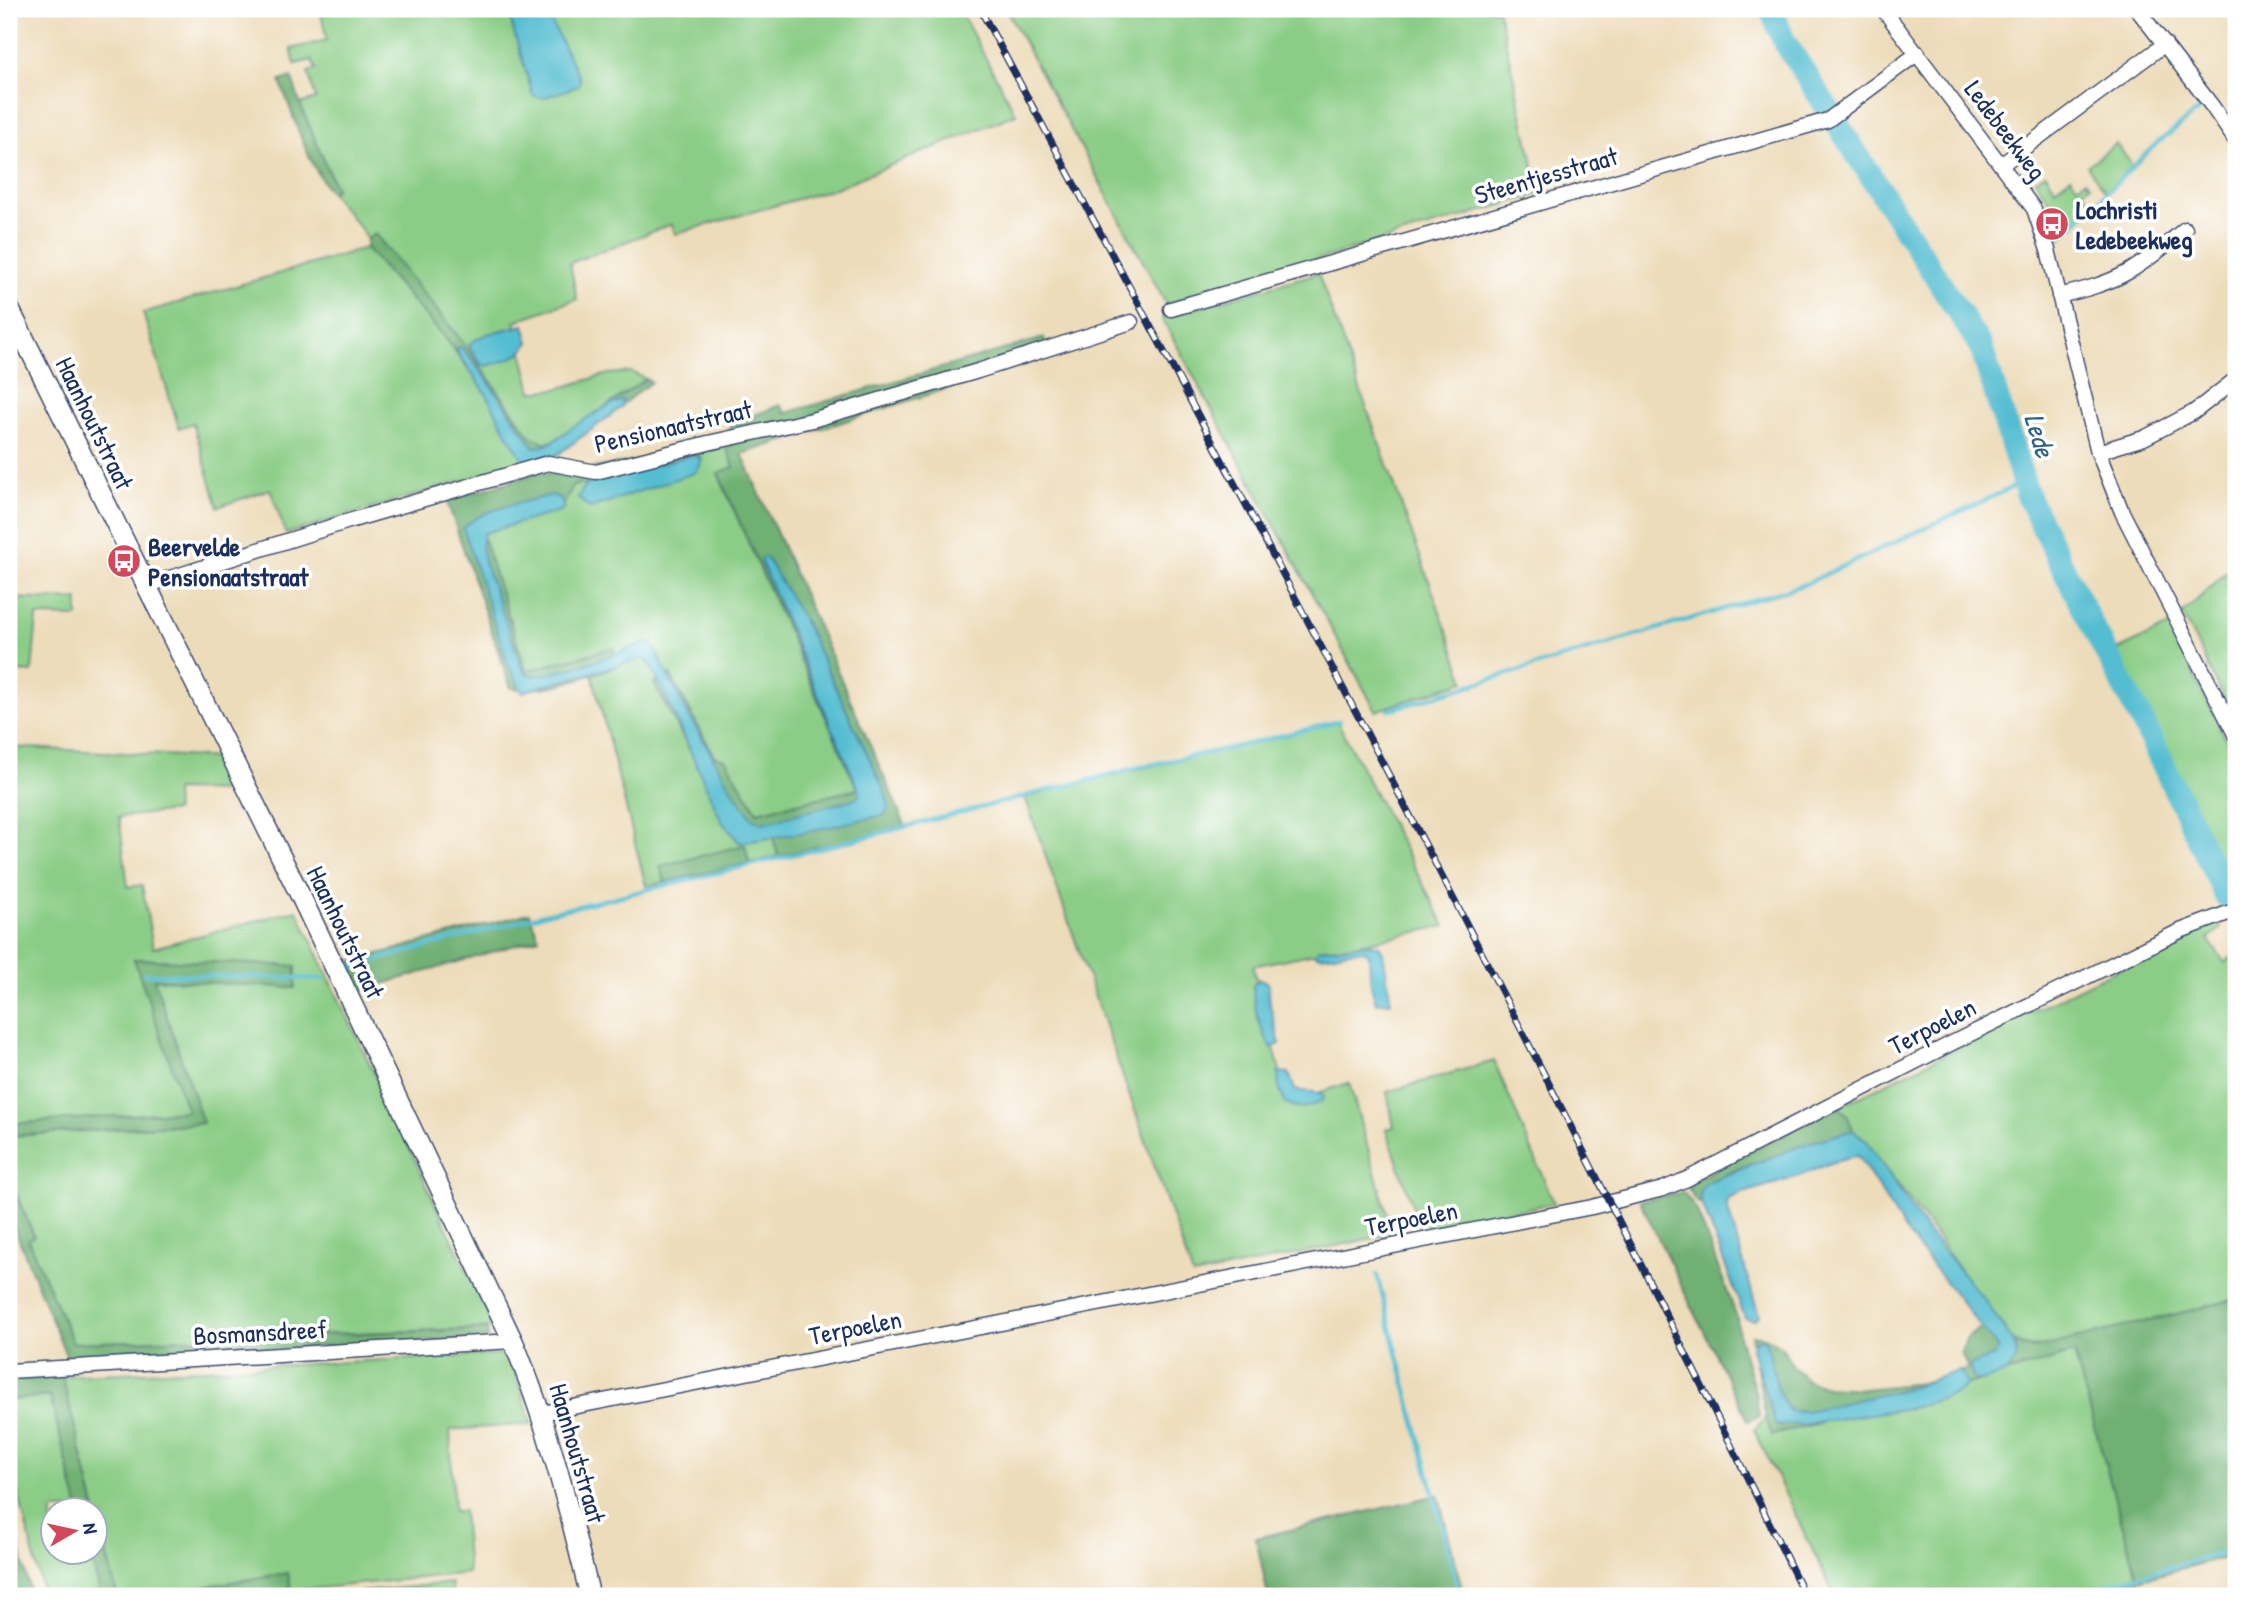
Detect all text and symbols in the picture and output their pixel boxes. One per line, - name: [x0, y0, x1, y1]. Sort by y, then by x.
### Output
- street label: Ledebeekweg: [1957, 73, 2055, 187]
- street label: Steentjesstraat: [1471, 138, 1623, 212]
- place label: Lochristi Ledebeekweg: [2076, 192, 2193, 258]
- bus stop icon: Lochristi Ledebeekweg: [2033, 205, 2071, 243]
- street label: Haanhoutstraat: [48, 351, 143, 496]
- street label: Pensionaatstraat: [591, 391, 756, 461]
- water label: Lede: [2015, 409, 2065, 463]
- place label: Beervelde Pensionaatstraat: [148, 529, 309, 594]
- bus stop icon: Beervelde Pensionaatstraat: [105, 542, 143, 580]
- street label: Haanhoutstraat: [299, 860, 394, 1005]
- street label: Terpoelen: [1882, 989, 1982, 1063]
- street label: Terpoelen: [1362, 1192, 1460, 1244]
- street label: Terpoelen: [806, 1301, 904, 1353]
- street label: Bosmansdreef: [192, 1311, 328, 1353]
- street label: Haanhoutstraat: [541, 1379, 615, 1528]
- north arrow: [38, 1496, 108, 1566]
- text: N: [77, 1521, 104, 1535]

